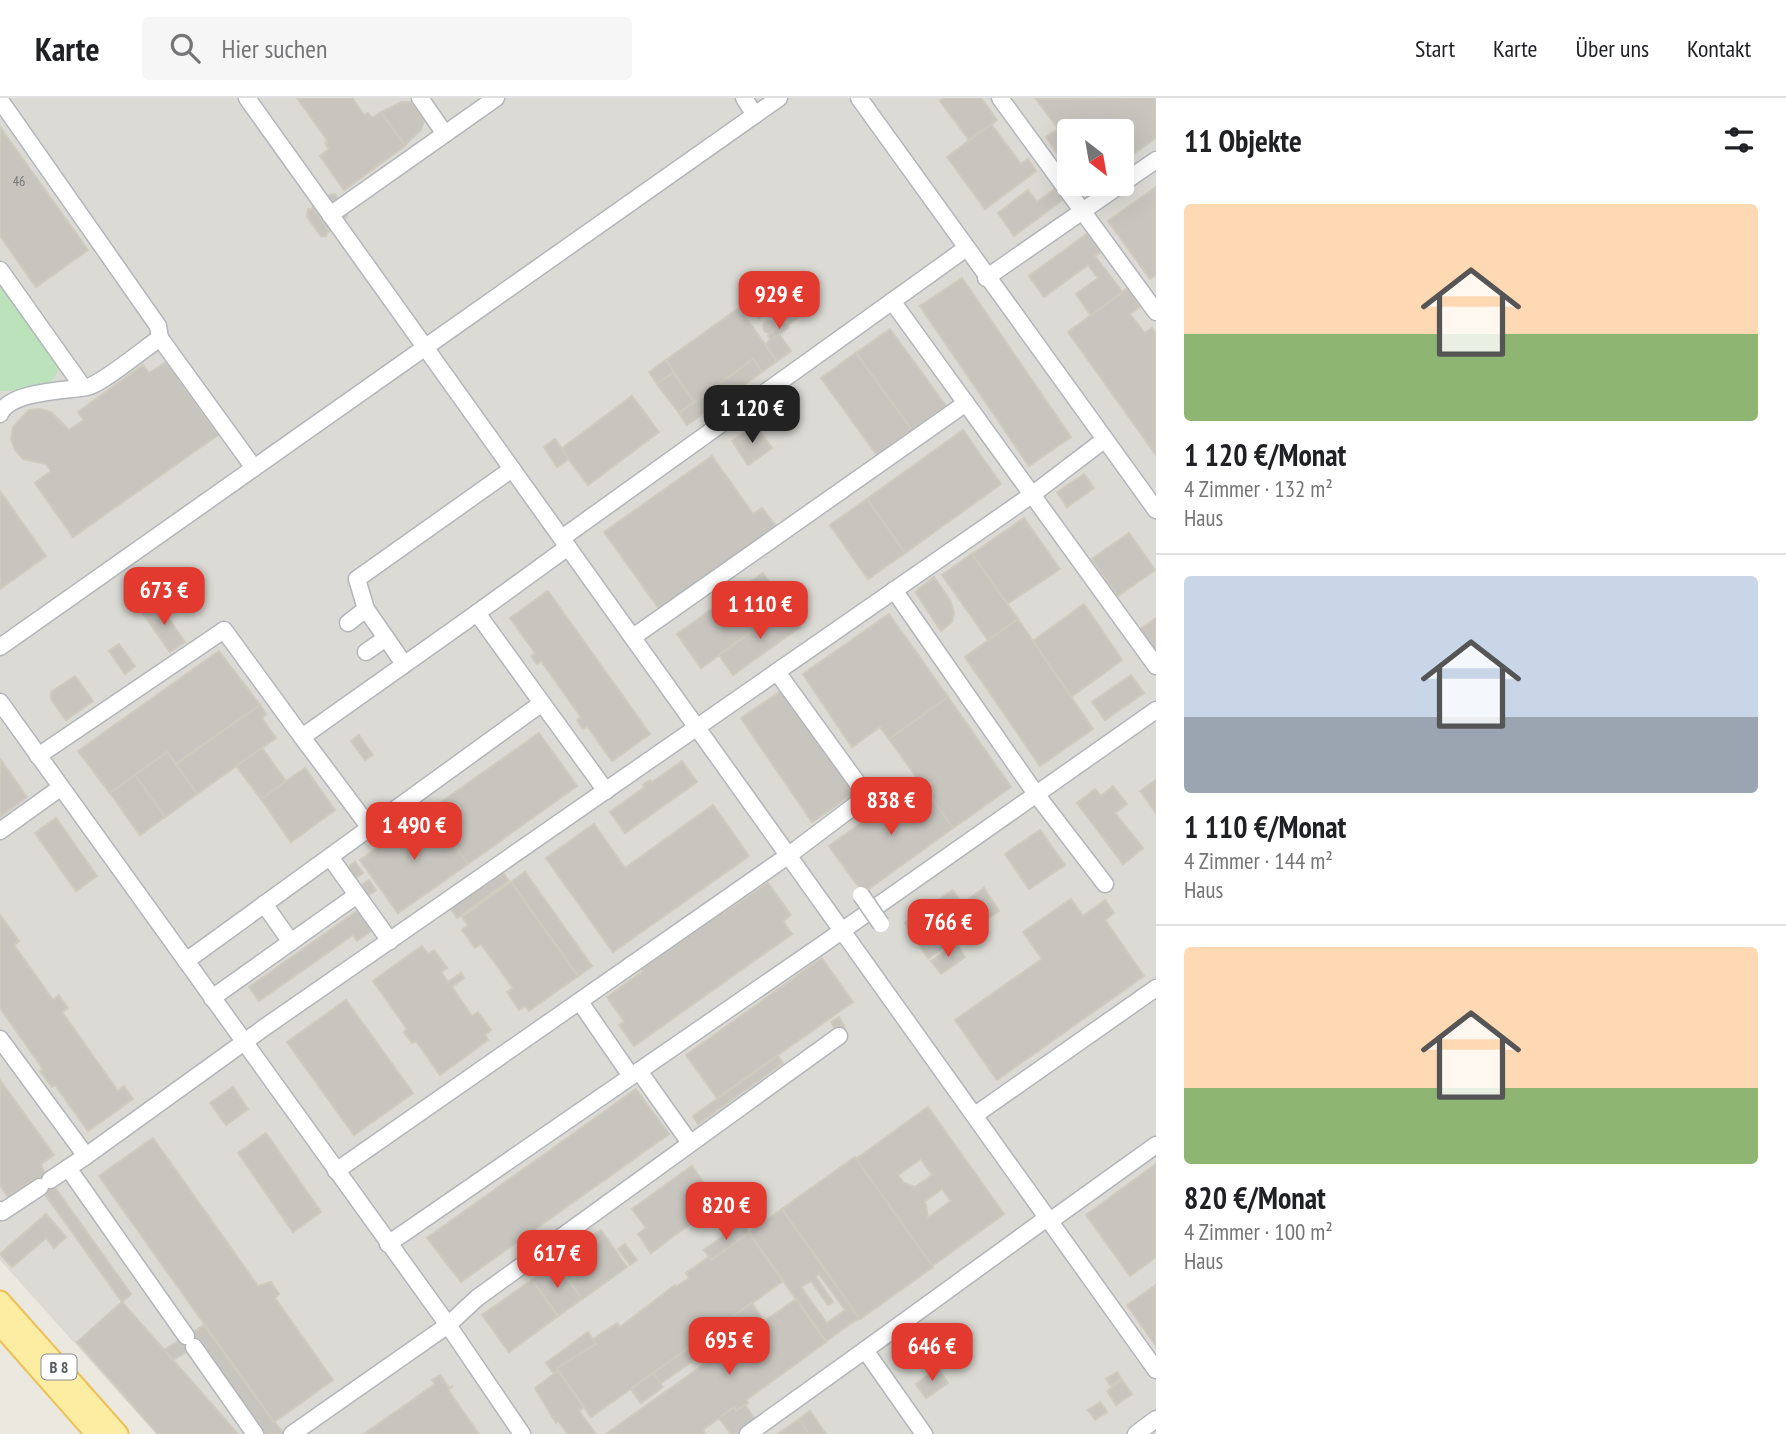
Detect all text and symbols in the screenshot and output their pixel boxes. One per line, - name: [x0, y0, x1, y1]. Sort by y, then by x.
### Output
- search box: [142, 17, 632, 80]
- text: Karte: [35, 27, 100, 70]
- icon: search: [166, 29, 204, 67]
- text: Hier suchen: [222, 32, 327, 65]
- text: Start: [1415, 33, 1455, 64]
- text: Karte: [1493, 33, 1538, 64]
- text: Über uns: [1576, 33, 1649, 64]
- text: Kontakt: [1687, 33, 1751, 64]
- north arrow: [1057, 119, 1134, 196]
- map controls: [1057, 119, 1134, 196]
- text: 11 Objekte: [1184, 121, 1302, 160]
- icon: filters: [1720, 121, 1758, 159]
- house number: 46: [13, 172, 25, 190]
- icon: home: [1408, 249, 1534, 375]
- pin: 929 €: [730, 272, 828, 331]
- text: 929 €: [755, 279, 803, 308]
- pin: 1 120 €: [687, 386, 817, 445]
- text: 1 120 €: [720, 393, 784, 422]
- text: 1 120 €/Monat: [1184, 435, 1346, 474]
- text: 4 Zimmer · 132 m²: [1184, 474, 1333, 503]
- text: Haus: [1184, 503, 1223, 532]
- pin: 673 €: [115, 568, 213, 627]
- text: 673 €: [140, 575, 188, 604]
- pin: 1 110 €: [695, 582, 825, 641]
- text: 1 110 €: [728, 589, 792, 618]
- icon: home: [1408, 621, 1534, 747]
- pin: 838 €: [842, 778, 940, 837]
- text: 838 €: [867, 785, 915, 814]
- pin: 1 490 €: [349, 802, 479, 862]
- text: 1 110 €/Monat: [1184, 807, 1346, 846]
- text: 1 490 €: [382, 810, 446, 839]
- text: 4 Zimmer · 144 m²: [1184, 846, 1333, 875]
- text: Haus: [1184, 875, 1223, 904]
- pin: 766 €: [899, 900, 997, 959]
- text: 766 €: [924, 907, 972, 936]
- icon: home: [1408, 992, 1534, 1118]
- text: 820 €/Monat: [1184, 1178, 1326, 1217]
- pin: 820 €: [677, 1182, 775, 1242]
- text: 820 €: [702, 1190, 750, 1219]
- text: 4 Zimmer · 100 m²: [1184, 1217, 1333, 1246]
- pin: 617 €: [508, 1230, 606, 1290]
- text: 617 €: [533, 1238, 581, 1267]
- text: Haus: [1184, 1246, 1223, 1275]
- pin: 695 €: [680, 1318, 778, 1377]
- pin: 646 €: [883, 1324, 981, 1383]
- text: 695 €: [705, 1325, 753, 1354]
- text: 646 €: [908, 1331, 956, 1360]
- road number: B 8: [42, 1354, 76, 1380]

